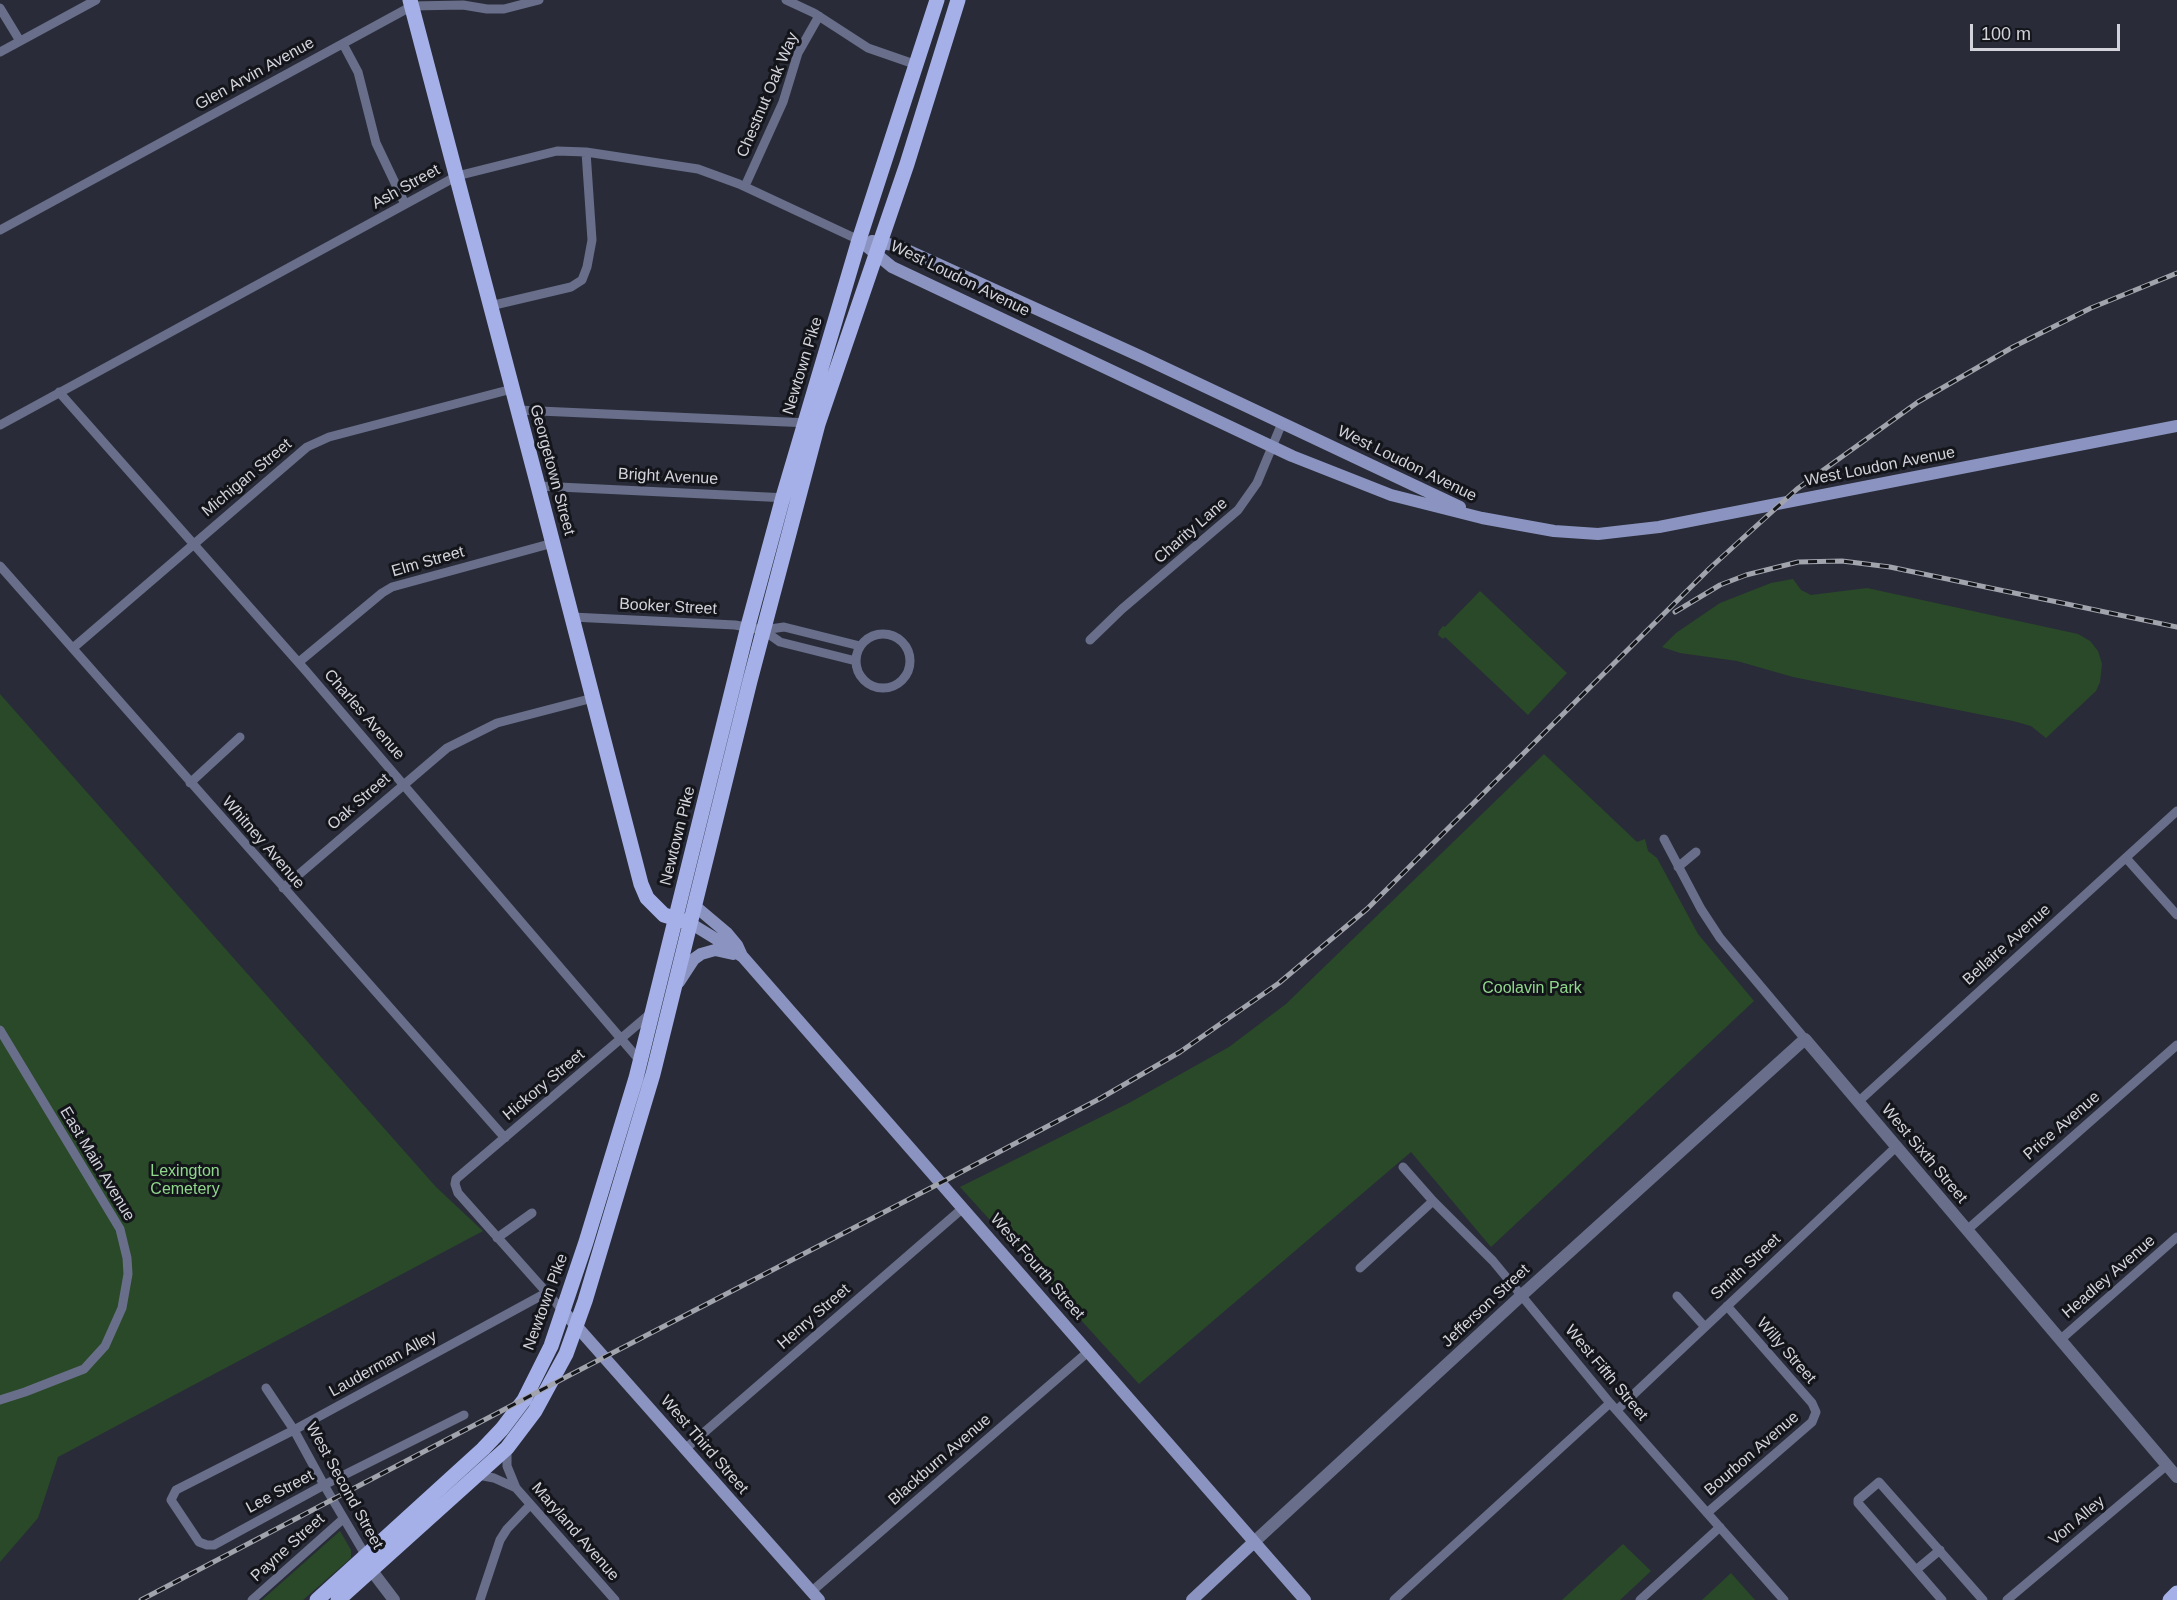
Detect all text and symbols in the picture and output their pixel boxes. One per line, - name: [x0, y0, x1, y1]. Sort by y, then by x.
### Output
- scale bar: [1973, 12, 2123, 50]
- text: 100 m: [1981, 24, 2031, 44]
- street label: Chestnut Oak Way: [733, 30, 803, 160]
- street label: Glen Arvin Avenue: [192, 33, 318, 115]
- street label: Ash Street: [369, 160, 443, 214]
- street label: West Loudon Avenue: [887, 237, 1033, 321]
- street label: Newtown Pike: [779, 315, 827, 417]
- street label: Georgetown Street: [525, 403, 579, 537]
- street label: West Loudon Avenue: [1334, 422, 1480, 506]
- street label: Michigan Street: [198, 435, 296, 521]
- street label: West Loudon Avenue: [1803, 443, 1957, 491]
- street label: Bright Avenue: [617, 465, 719, 489]
- street label: Charity Lane: [1150, 494, 1232, 568]
- street label: Elm Street: [389, 542, 467, 582]
- street label: Booker Street: [619, 595, 717, 619]
- street label: Charles Avenue: [320, 666, 408, 764]
- street label: Oak Street: [324, 770, 394, 834]
- street label: Newtown Pike: [656, 784, 700, 888]
- street label: Whitney Avenue: [218, 793, 308, 893]
- street label: Bellaire Avenue: [1959, 900, 2055, 990]
- park label: Coolavin Park: [1482, 979, 1582, 999]
- street label: Hickory Street: [499, 1045, 589, 1125]
- street label: Price Avenue: [2020, 1088, 2104, 1164]
- street label: West Sixth Street: [1877, 1101, 1971, 1207]
- street label: East Main Avenue: [55, 1104, 139, 1224]
- park label: Lexington Cemetery: [150, 1162, 220, 1200]
- street label: West Fourth Street: [986, 1210, 1088, 1324]
- street label: Smith Street: [1707, 1230, 1785, 1304]
- street label: Headley Avenue: [2059, 1231, 2159, 1323]
- street label: Newtown Pike: [520, 1251, 572, 1353]
- street label: Jefferson Street: [1438, 1261, 1534, 1351]
- street label: Henry Street: [774, 1280, 854, 1354]
- street label: Willy Street: [1752, 1314, 1820, 1388]
- street label: West Fifth Street: [1560, 1321, 1652, 1425]
- street label: Lauderman Alley: [326, 1326, 440, 1402]
- street label: West Third Street: [656, 1392, 752, 1498]
- street label: Bourbon Avenue: [1701, 1408, 1803, 1500]
- street label: Blackburn Avenue: [885, 1410, 995, 1510]
- street label: West Second Street: [301, 1419, 387, 1553]
- street label: Lee Street: [243, 1466, 317, 1518]
- street label: Maryland Avenue: [527, 1479, 623, 1585]
- street label: Von Alley: [2045, 1492, 2109, 1550]
- street label: Payne Street: [247, 1510, 329, 1586]

